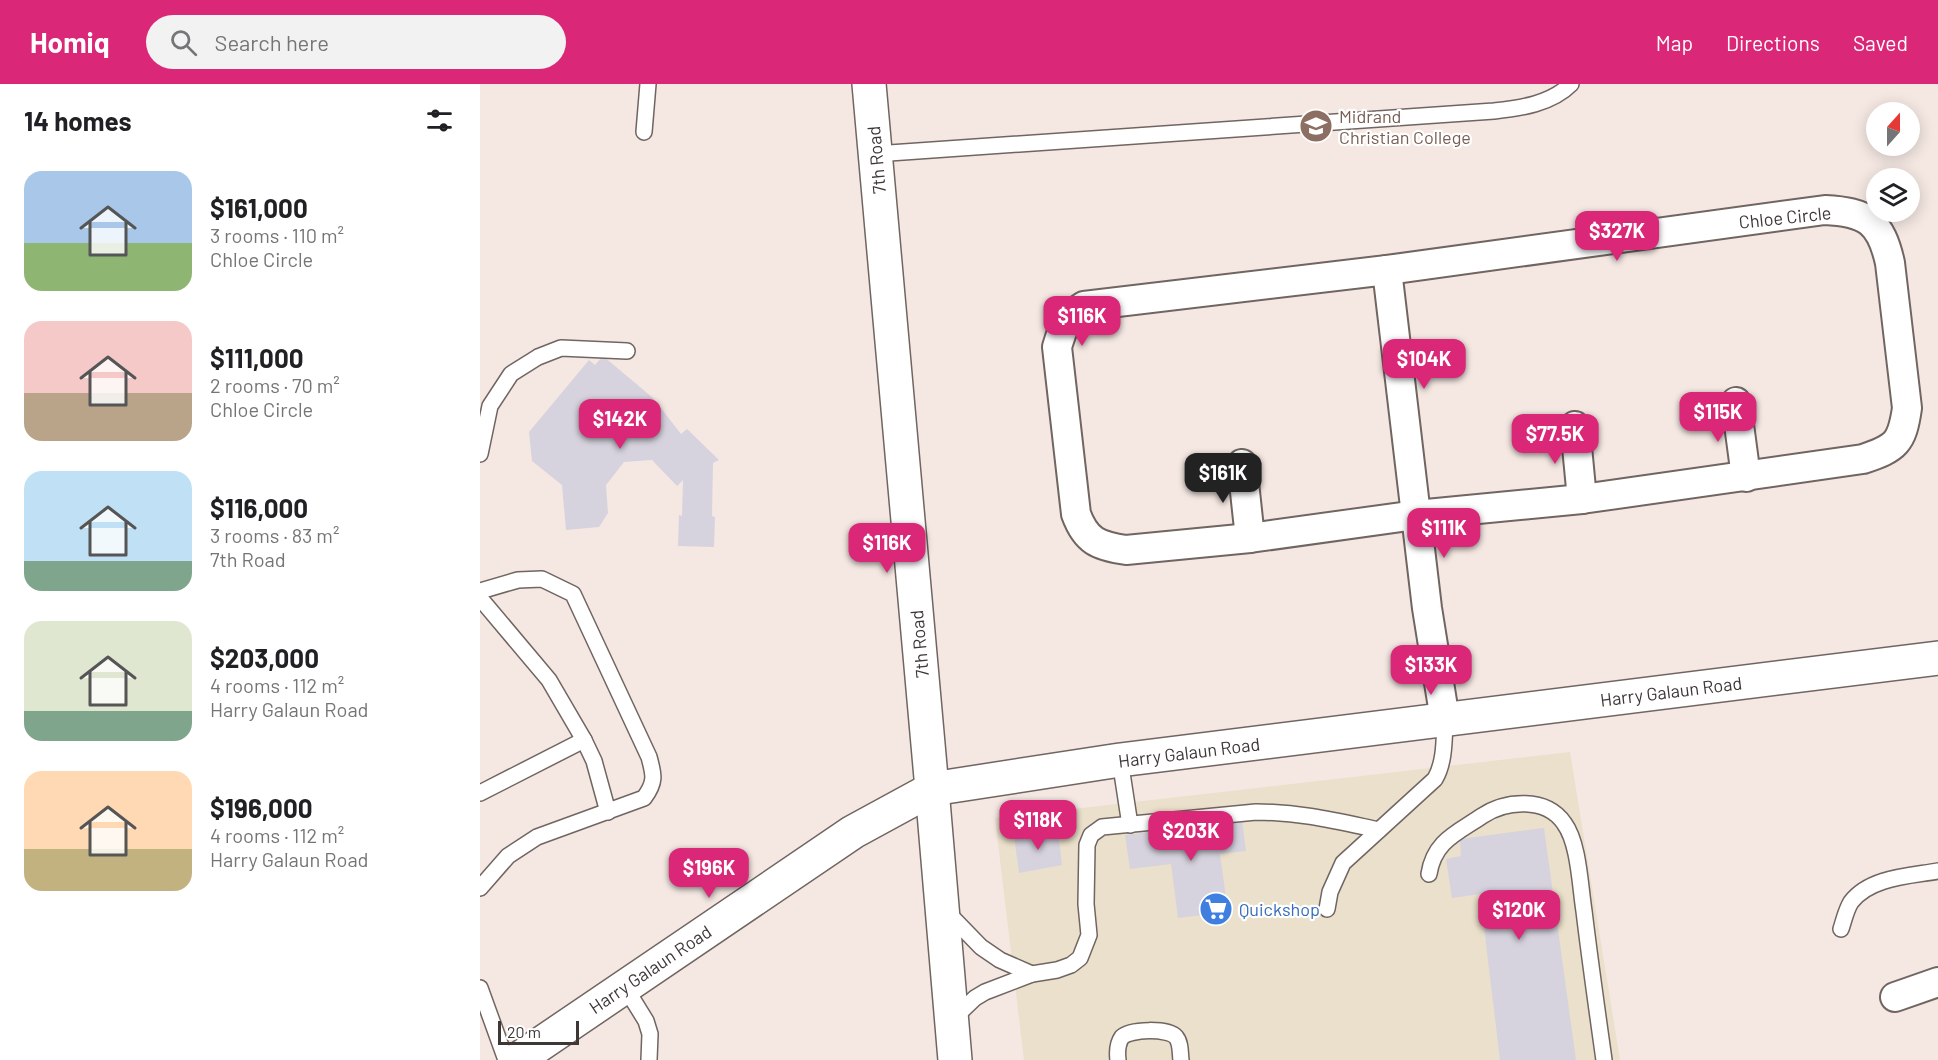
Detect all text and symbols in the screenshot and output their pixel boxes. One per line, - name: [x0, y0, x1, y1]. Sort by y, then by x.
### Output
- search box: [146, 15, 566, 69]
- text: Homiq: [30, 25, 110, 59]
- icon: search: [167, 26, 200, 59]
- text: Search here: [215, 29, 329, 55]
- text: Map: [1656, 30, 1693, 55]
- text: Directions: [1726, 30, 1820, 55]
- text: Saved: [1853, 30, 1908, 55]
- north arrow: [1866, 102, 1920, 156]
- map controls: [1866, 102, 1920, 222]
- icon: filters: [423, 104, 456, 137]
- text: 14 homes: [24, 105, 131, 136]
- place label: Midrand Christian College: [1339, 105, 1471, 148]
- school or university icon: Midrand Christian College: [1298, 108, 1334, 144]
- street label: 7th Road: [862, 125, 890, 195]
- button: layers: [1866, 168, 1920, 222]
- text: $161,000: [210, 192, 308, 223]
- icon: home: [72, 195, 144, 267]
- street label: Chloe Circle: [1738, 201, 1832, 233]
- pin: $327K: [1575, 211, 1659, 262]
- text: $327K: [1589, 218, 1645, 242]
- text: 3 rooms · 110 m²: [210, 223, 344, 247]
- text: Chloe Circle: [210, 247, 313, 271]
- pin: $116K: [1040, 296, 1124, 347]
- text: $116K: [1058, 303, 1107, 327]
- pin: $104K: [1382, 339, 1466, 390]
- text: $111,000: [210, 342, 304, 373]
- icon: home: [72, 345, 144, 417]
- text: $104K: [1397, 346, 1451, 370]
- text: 2 rooms · 70 m²: [210, 373, 340, 397]
- pin: $115K: [1676, 392, 1760, 443]
- text: Chloe Circle: [210, 397, 313, 421]
- pin: $142K: [578, 399, 662, 450]
- text: $115K: [1693, 399, 1743, 423]
- text: $142K: [593, 406, 647, 430]
- pin: $77.5K: [1506, 414, 1604, 465]
- text: $77.5K: [1526, 421, 1584, 445]
- pin: $161K: [1181, 453, 1265, 504]
- text: $161K: [1199, 460, 1247, 484]
- text: $116,000: [210, 492, 308, 523]
- icon: home: [72, 495, 144, 567]
- pin: $111K: [1402, 508, 1486, 559]
- text: $111K: [1421, 515, 1467, 539]
- text: 3 rooms · 83 m²: [210, 523, 339, 547]
- pin: $116K: [845, 523, 929, 574]
- text: $116K: [863, 530, 912, 554]
- text: 7th Road: [210, 547, 286, 571]
- street label: 7th Road: [905, 609, 933, 679]
- text: $203,000: [210, 642, 319, 673]
- icon: home: [72, 645, 144, 717]
- pin: $133K: [1389, 645, 1473, 696]
- text: $133K: [1405, 652, 1457, 676]
- street label: Harry Galaun Road: [1599, 671, 1743, 711]
- text: 4 rooms · 112 m²: [210, 673, 344, 697]
- text: Harry Galaun Road: [210, 697, 369, 721]
- street label: Harry Galaun Road: [1117, 732, 1261, 772]
- text: $196,000: [210, 792, 313, 823]
- icon: home: [72, 795, 144, 867]
- pin: $118K: [996, 800, 1080, 851]
- text: $118K: [1013, 807, 1063, 831]
- pin: $203K: [1149, 811, 1233, 862]
- text: $203K: [1162, 818, 1220, 842]
- text: 4 rooms · 112 m²: [210, 823, 344, 847]
- text: Harry Galaun Road: [210, 847, 369, 871]
- pin: $196K: [667, 848, 751, 899]
- text: $196K: [683, 855, 735, 879]
- pin: $120K: [1477, 890, 1561, 941]
- supermarket icon: Quickshop: [1198, 891, 1234, 927]
- text: $120K: [1492, 897, 1546, 921]
- place label: Quickshop: [1239, 898, 1320, 920]
- street label: Harry Galaun Road: [585, 920, 715, 1018]
- scale bar: [498, 1018, 579, 1046]
- text: 20 m: [507, 1022, 541, 1041]

